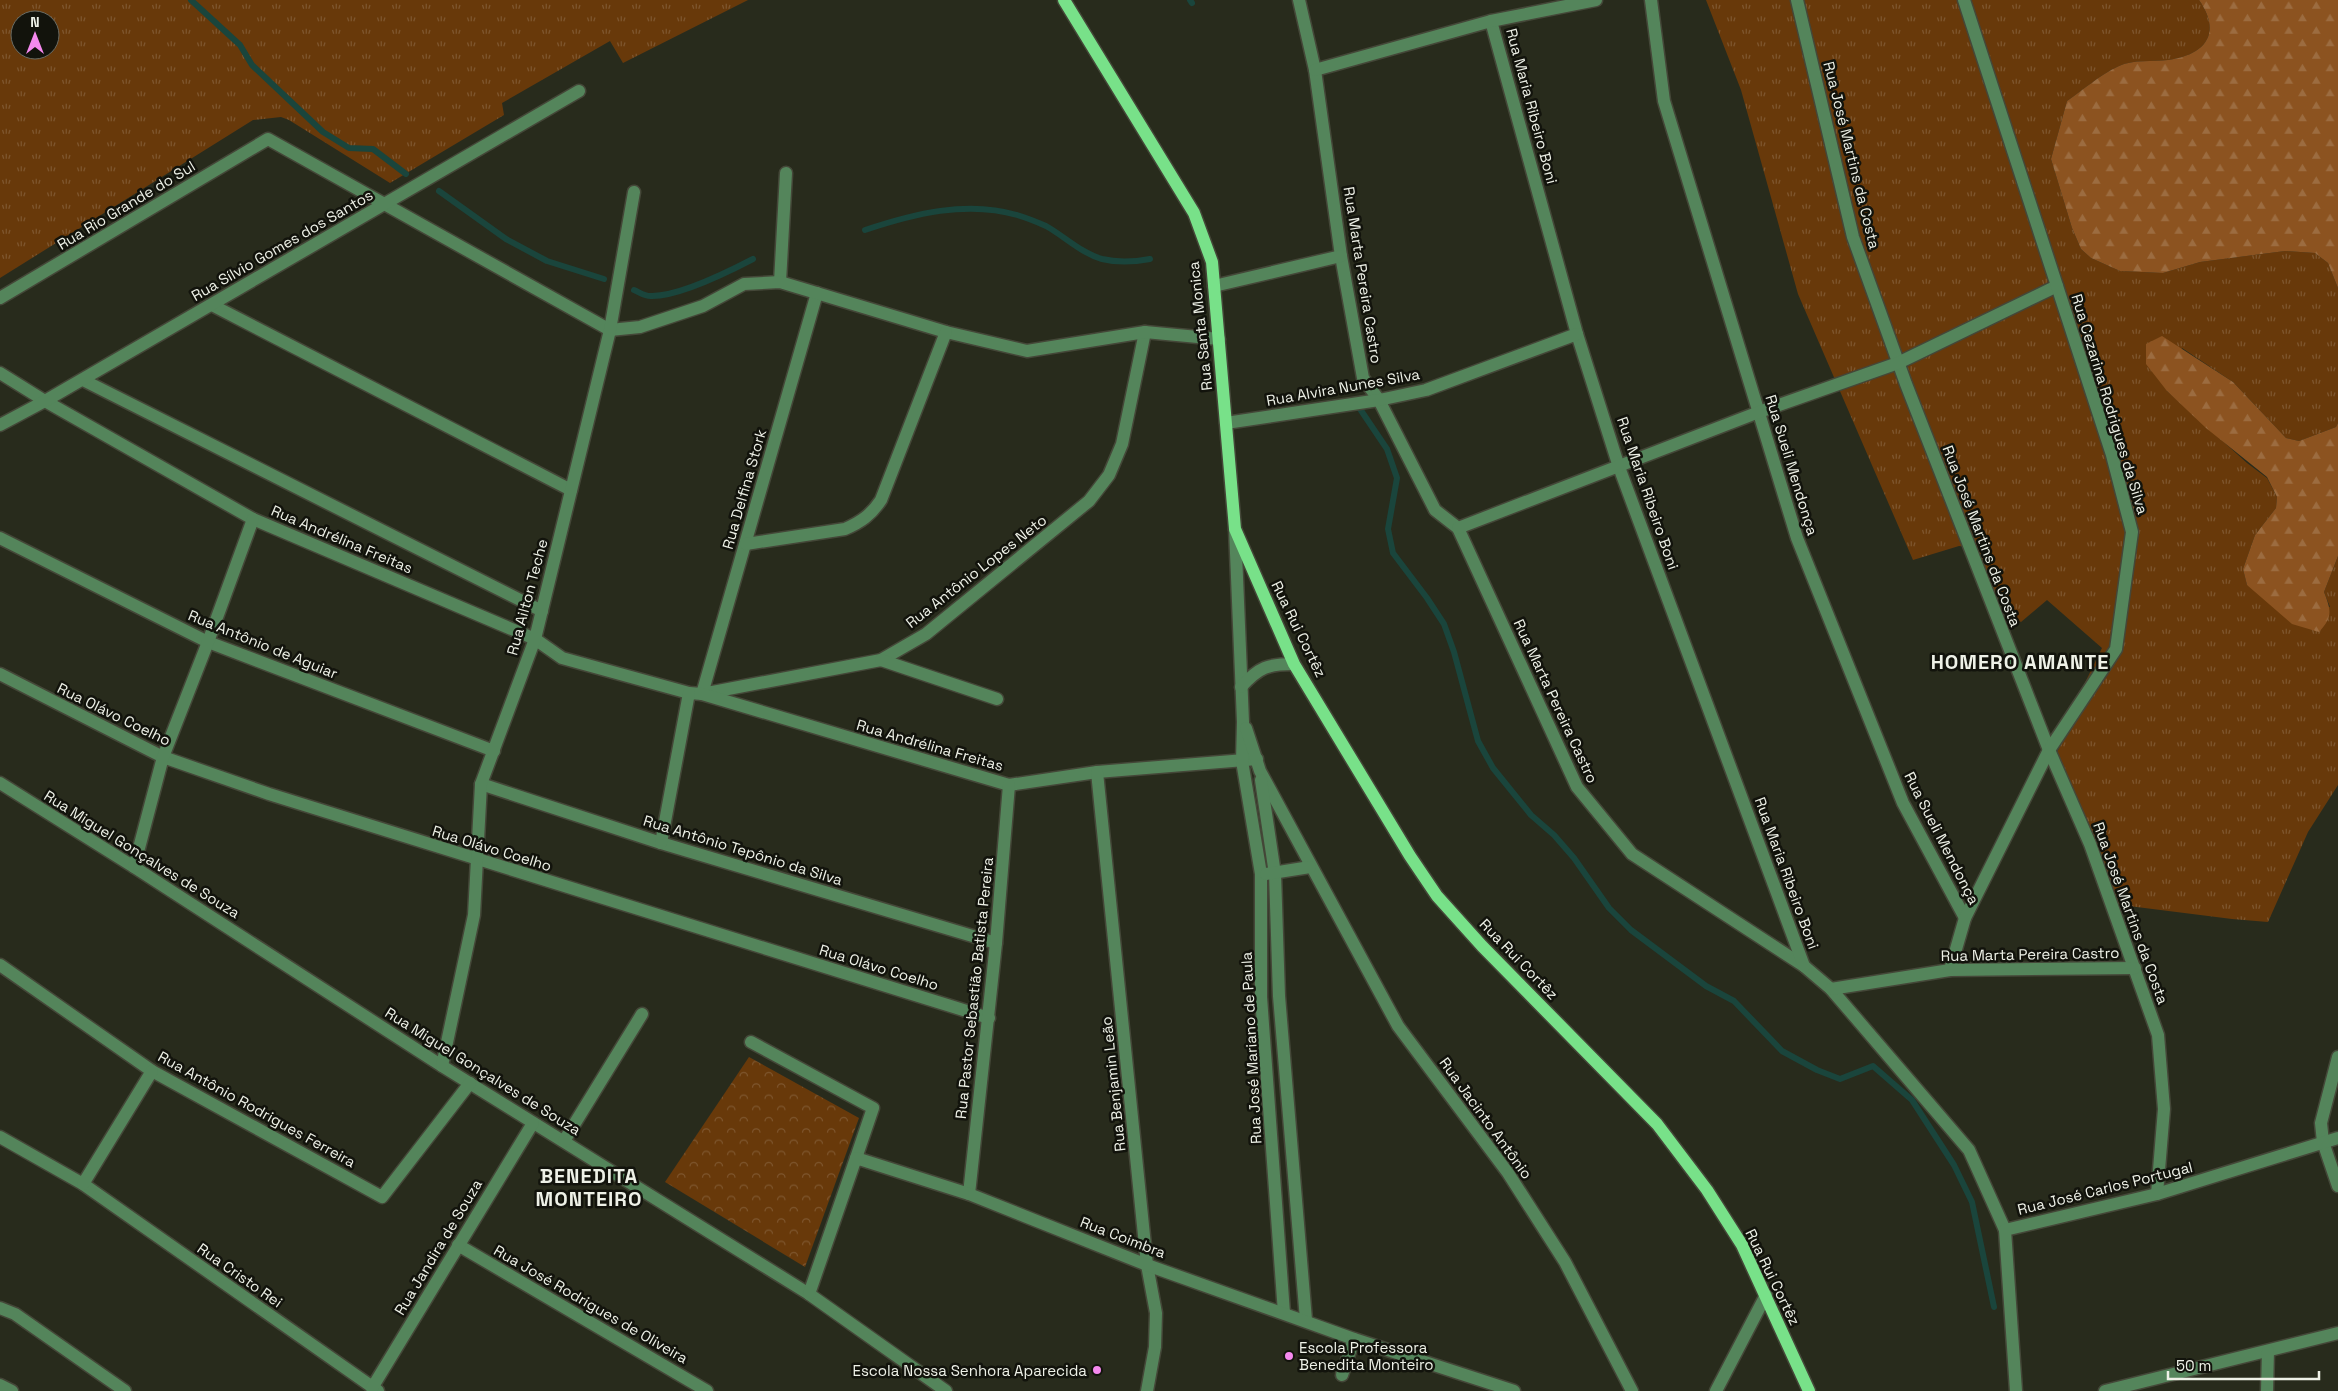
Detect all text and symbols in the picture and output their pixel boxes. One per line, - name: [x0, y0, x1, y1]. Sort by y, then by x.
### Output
- north arrow: [10, 10, 60, 60]
- text: N: [30, 13, 40, 31]
- street label: Rua Maria Ribeiro Boni: [1502, 26, 1562, 186]
- street label: Rua José Martins da Costa: [1819, 59, 1885, 251]
- street label: Rua Rio Grande do Sul: [54, 156, 198, 254]
- street label: Rua Sílvio Gomes dos Santos: [188, 185, 376, 305]
- street label: Rua Marta Pereira Castro: [1340, 185, 1386, 365]
- street label: Rua Santa Monica: [1184, 260, 1216, 392]
- street label: Rua Cezarina Rodrigues da Silva: [2067, 292, 2153, 517]
- street label: Rua Alvira Nunes Silva: [1265, 364, 1422, 410]
- street label: Rua Sueli Mendonça: [1762, 392, 1823, 538]
- street label: Rua Maria Ribeiro Boni: [1613, 414, 1683, 572]
- street label: Rua Delfina Stork: [718, 427, 770, 551]
- street label: Rua José Martins da Costa: [1939, 443, 2026, 630]
- street label: Rua Andrélina Freitas: [268, 501, 416, 577]
- street label: Rua Antônio Lopes Neto: [902, 510, 1050, 632]
- street label: Rua Ailton Teche: [502, 537, 552, 657]
- street label: Rua Rui Cortêz: [1267, 578, 1331, 680]
- street label: Rua Antônio de Aguiar: [185, 605, 341, 683]
- street label: Rua Marta Pereira Castro: [1510, 616, 1602, 786]
- district label: HOMERO AMANTE: [1931, 649, 2109, 675]
- street label: Rua Olávo Coelho: [54, 678, 174, 750]
- street label: Rua Andrélina Freitas: [854, 715, 1006, 775]
- street label: Rua Sueli Mendonça: [1900, 768, 1984, 908]
- street label: Rua Miguel Gonçalves de Souza: [41, 786, 244, 923]
- street label: Rua Maria Ribeiro Boni: [1751, 794, 1823, 952]
- street label: Rua Antônio Tepônio da Silva: [641, 811, 845, 889]
- street label: Rua José Martins da Costa: [2089, 819, 2173, 1007]
- street label: Rua Olávo Coelho: [430, 821, 554, 875]
- street label: Rua Pastor Sebastião Batista Pereira: [951, 856, 997, 1120]
- street label: Rua Rui Cortêz: [1476, 915, 1562, 1003]
- street label: Rua Olávo Coelho: [817, 940, 941, 994]
- street label: Rua Marta Pereira Castro: [1941, 943, 2119, 965]
- street label: Rua José Mariano de Paula: [1236, 951, 1266, 1145]
- street label: Rua Miguel Gonçalves de Souza: [382, 1003, 585, 1140]
- street label: Rua Benjamin Leão: [1096, 1015, 1130, 1153]
- street label: Rua Antônio Rodrigues Ferreira: [155, 1047, 359, 1172]
- street label: Rua Jacinto Antônio: [1435, 1053, 1537, 1183]
- street label: Rua José Carlos Portugal: [2015, 1157, 2195, 1219]
- district label: BENEDITA MONTEIRO: [536, 1163, 642, 1212]
- street label: Rua Jandira de Souza: [390, 1175, 486, 1318]
- street label: Rua Coimbra: [1077, 1212, 1169, 1262]
- street label: Rua Rui Cortêz: [1741, 1226, 1805, 1328]
- street label: Rua Cristo Rei: [194, 1239, 286, 1311]
- street label: Rua José Rodrigues de Oliveira: [491, 1241, 692, 1368]
- place label: Escola Professora Benedita Monteiro: [1299, 1338, 1434, 1374]
- scale bar: [2168, 1348, 2319, 1380]
- marker: Escola Professora Benedita Monteiro: [1283, 1350, 1295, 1362]
- text: 50 m: [2176, 1356, 2211, 1375]
- place label: Escola Nossa Senhora Aparecida: [852, 1361, 1087, 1380]
- marker: Escola Nossa Senhora Aparecida: [1091, 1364, 1103, 1376]

